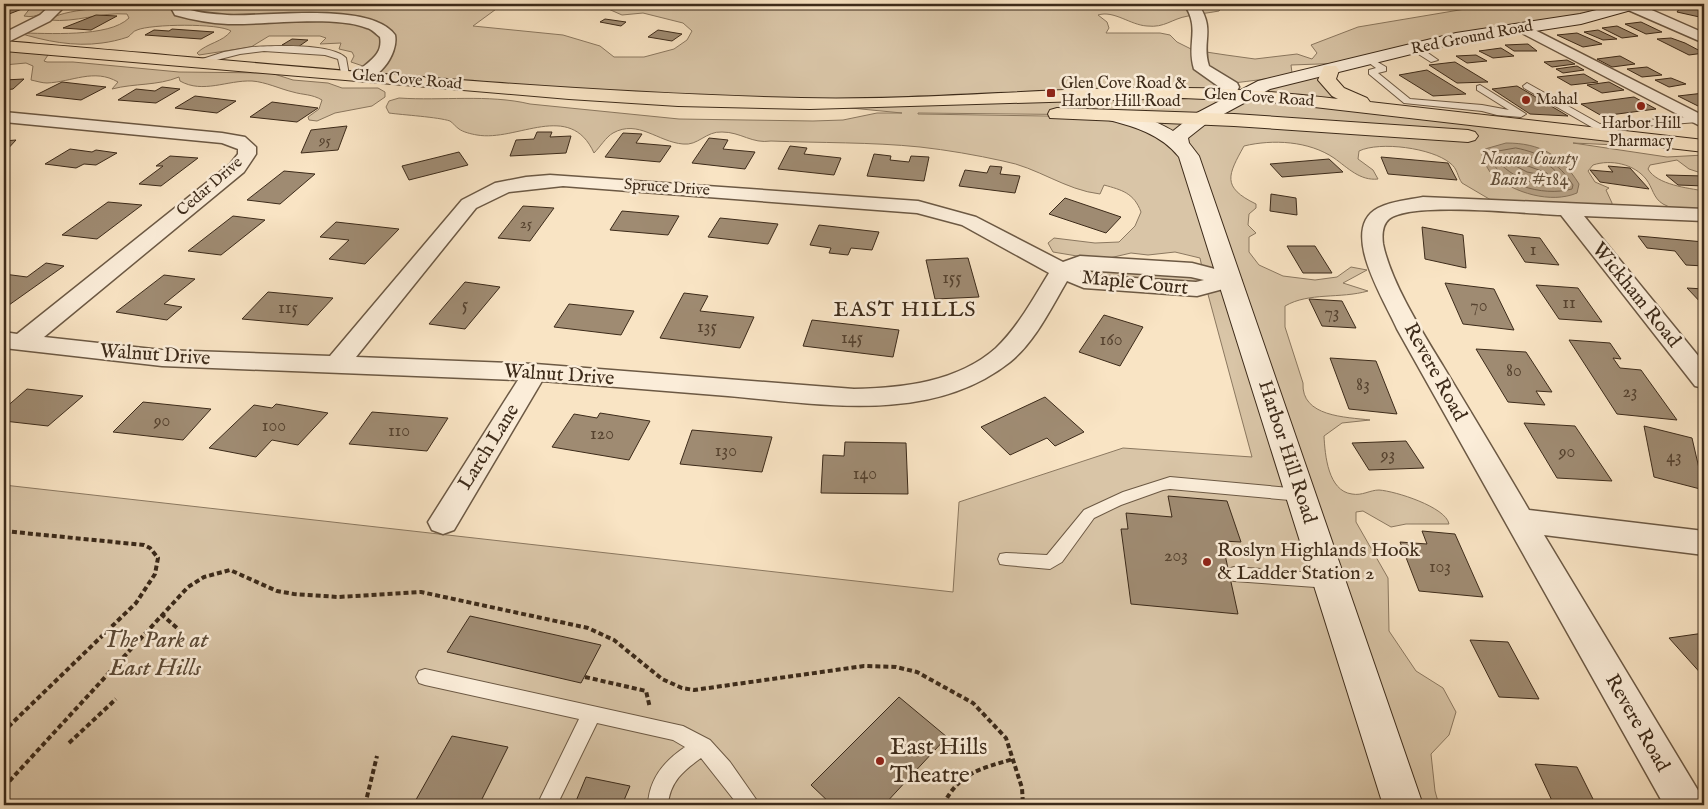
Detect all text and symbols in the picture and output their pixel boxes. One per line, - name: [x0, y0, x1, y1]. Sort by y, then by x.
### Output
- street label: Red Ground Road: [1409, 16, 1535, 60]
- street label: Glen Cove Road: [351, 65, 463, 95]
- place label: Glen Cove Road & Harbor Hill Road: [1061, 74, 1187, 112]
- street label: Glen Cove Road: [1203, 84, 1315, 112]
- marker: Glen Cove Road & Harbor Hill Road: [1045, 87, 1057, 99]
- place label: Mahal: [1536, 90, 1578, 110]
- marker: Mahal: [1520, 94, 1532, 106]
- marker: Harbor Hill Pharmacy: [1635, 100, 1647, 112]
- place label: Harbor Hill Pharmacy: [1601, 114, 1682, 152]
- house number: 95: [318, 131, 332, 150]
- water label: Nassau County Basin #184: [1480, 148, 1578, 192]
- street label: Cedar Drive: [173, 153, 247, 221]
- street label: Spruce Drive: [623, 175, 711, 201]
- house number: 25: [520, 214, 533, 233]
- street label: Wickham Road: [1586, 237, 1686, 353]
- house number: 1: [1530, 239, 1536, 262]
- street label: Maple Court: [1081, 265, 1189, 301]
- house number: 155: [942, 267, 962, 290]
- house number: 11: [1562, 292, 1576, 315]
- house number: 5: [462, 294, 469, 317]
- house number: 70: [1470, 295, 1488, 318]
- district label: EAST HILLS: [833, 296, 977, 324]
- house number: 115: [278, 297, 298, 320]
- house number: 73: [1324, 302, 1340, 325]
- house number: 135: [697, 316, 717, 339]
- street label: Revere Road: [1398, 319, 1472, 426]
- house number: 145: [841, 327, 863, 350]
- house number: 160: [1099, 329, 1123, 352]
- street label: Walnut Drive: [99, 339, 211, 371]
- street label: Walnut Drive: [503, 359, 615, 391]
- house number: 80: [1506, 360, 1522, 383]
- house number: 83: [1356, 374, 1370, 397]
- street label: Harbor Hill Road: [1252, 377, 1322, 527]
- house number: 23: [1622, 381, 1638, 404]
- street label: Larch Lane: [453, 399, 525, 495]
- house number: 90: [153, 410, 170, 433]
- house number: 100: [262, 415, 286, 438]
- house number: 110: [388, 420, 410, 443]
- house number: 120: [590, 423, 614, 446]
- house number: 130: [715, 440, 737, 463]
- house number: 90: [1558, 441, 1575, 464]
- house number: 93: [1380, 444, 1395, 467]
- house number: 43: [1666, 446, 1682, 469]
- house number: 140: [853, 463, 877, 486]
- place label: Roslyn Highlands Hook & Ladder Station 2: [1217, 538, 1420, 586]
- house number: 203: [1164, 545, 1188, 568]
- marker: Roslyn Highlands Hook & Ladder Station 2: [1201, 556, 1213, 568]
- house number: 103: [1429, 556, 1451, 579]
- park label: The Park at East Hills: [102, 625, 209, 684]
- street label: Revere Road: [1599, 670, 1675, 776]
- place label: East Hills Theatre: [890, 732, 988, 791]
- marker: East Hills Theatre: [874, 755, 886, 767]

